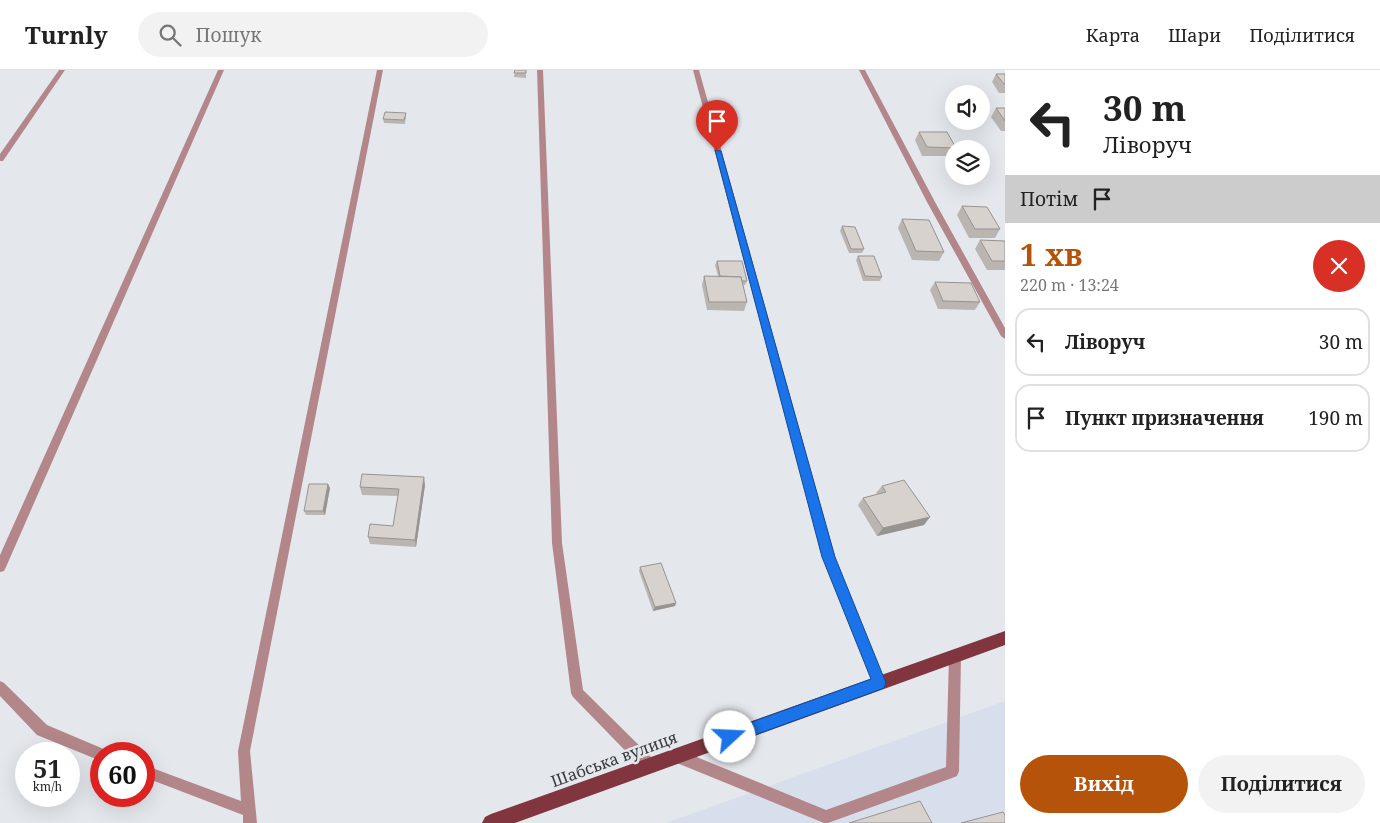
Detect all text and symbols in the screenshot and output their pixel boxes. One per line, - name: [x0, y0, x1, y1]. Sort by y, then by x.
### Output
- search box: [138, 12, 488, 57]
- text: Turnly: [25, 18, 108, 51]
- icon: search: [156, 21, 184, 49]
- text: Пошук: [196, 22, 262, 48]
- text: Карта: [1086, 23, 1140, 47]
- text: Шари: [1168, 23, 1221, 47]
- text: Поділитися: [1249, 23, 1355, 47]
- text: 30 m: [1103, 84, 1186, 131]
- map controls: [945, 85, 990, 185]
- button: sound: [945, 85, 990, 130]
- icon: left: [1020, 90, 1085, 155]
- pin: [696, 100, 738, 151]
- icon: arrive: [703, 107, 731, 135]
- text: Ліворуч: [1103, 129, 1192, 159]
- button: layers: [945, 140, 990, 185]
- icon: arrive: [1088, 185, 1116, 213]
- text: Потім: [1020, 186, 1078, 212]
- text: 1 хв: [1020, 234, 1082, 275]
- button: close: [1313, 240, 1365, 292]
- text: 220 m · 13:24: [1020, 274, 1119, 296]
- icon: left: [1022, 328, 1050, 356]
- text: Ліворуч: [1065, 329, 1145, 355]
- text: 30 m: [1319, 329, 1363, 355]
- icon: arrive: [1022, 404, 1050, 432]
- text: Пункт призначення: [1065, 405, 1264, 431]
- text: 190 m: [1308, 405, 1363, 431]
- position arrow: [703, 710, 755, 762]
- street label: Шабська вулиця: [548, 726, 680, 792]
- speed limit sign: 60: [90, 742, 155, 807]
- text: 51: [33, 751, 62, 785]
- button: Вихід: [1020, 755, 1188, 813]
- button: Поділитися: [1198, 755, 1365, 813]
- text: km/h: [33, 778, 62, 795]

